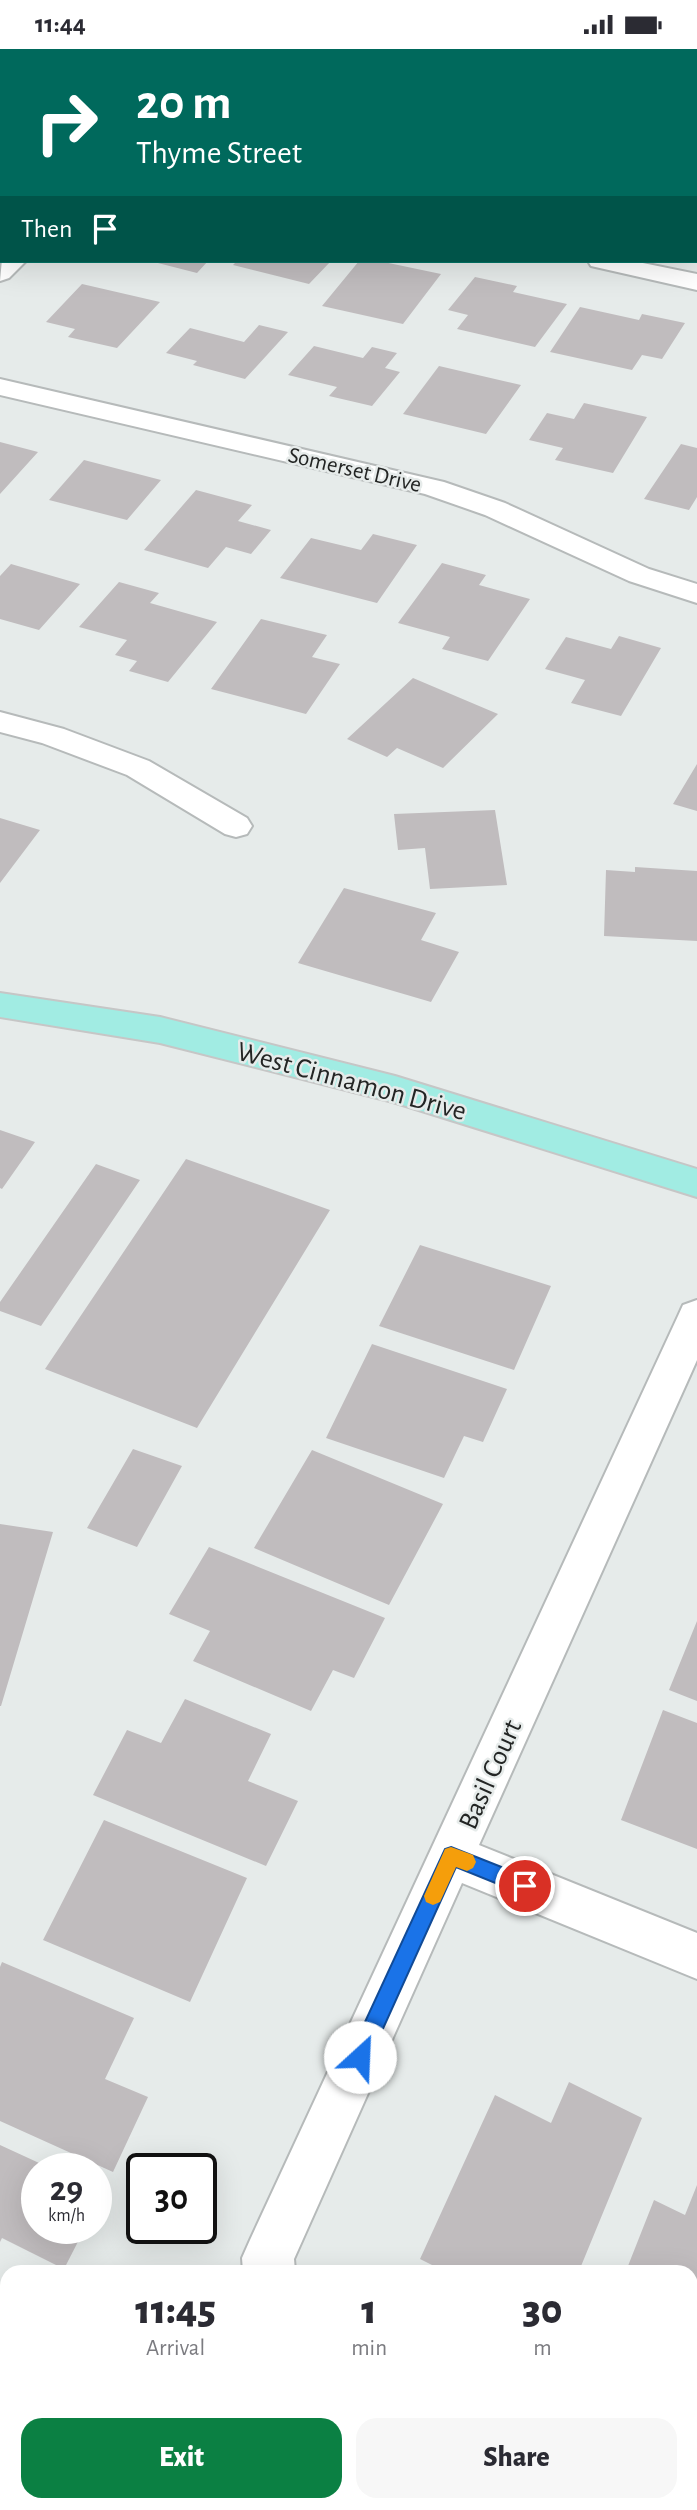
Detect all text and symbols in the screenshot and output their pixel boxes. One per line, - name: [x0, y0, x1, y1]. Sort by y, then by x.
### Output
- text: 11:44: [35, 11, 86, 37]
- icon: right: [21, 77, 112, 168]
- text: 20 m: [136, 79, 232, 128]
- text: Thyme Street: [136, 137, 302, 169]
- icon: arrive: [86, 210, 124, 248]
- text: Then: [21, 216, 72, 242]
- street label: Somerset Drive: [286, 444, 423, 497]
- street label: West Cinnamon Drive: [234, 1038, 469, 1126]
- street label: Basil Court: [454, 1716, 527, 1834]
- pin: [495, 1856, 555, 1916]
- icon: arrive: [506, 1867, 544, 1905]
- position arrow: [323, 2020, 397, 2094]
- speed limit sign: 30: [126, 2153, 217, 2244]
- text: 29: [50, 2172, 83, 2207]
- text: km/h: [48, 2207, 85, 2225]
- text: 11:45: [135, 2289, 216, 2331]
- text: 1: [361, 2289, 377, 2331]
- text: 30: [522, 2289, 563, 2331]
- text: Arrival: [146, 2337, 205, 2360]
- text: min: [351, 2337, 387, 2360]
- text: m: [533, 2337, 552, 2360]
- button: Exit: [21, 2418, 342, 2498]
- button: Share: [356, 2418, 677, 2498]

